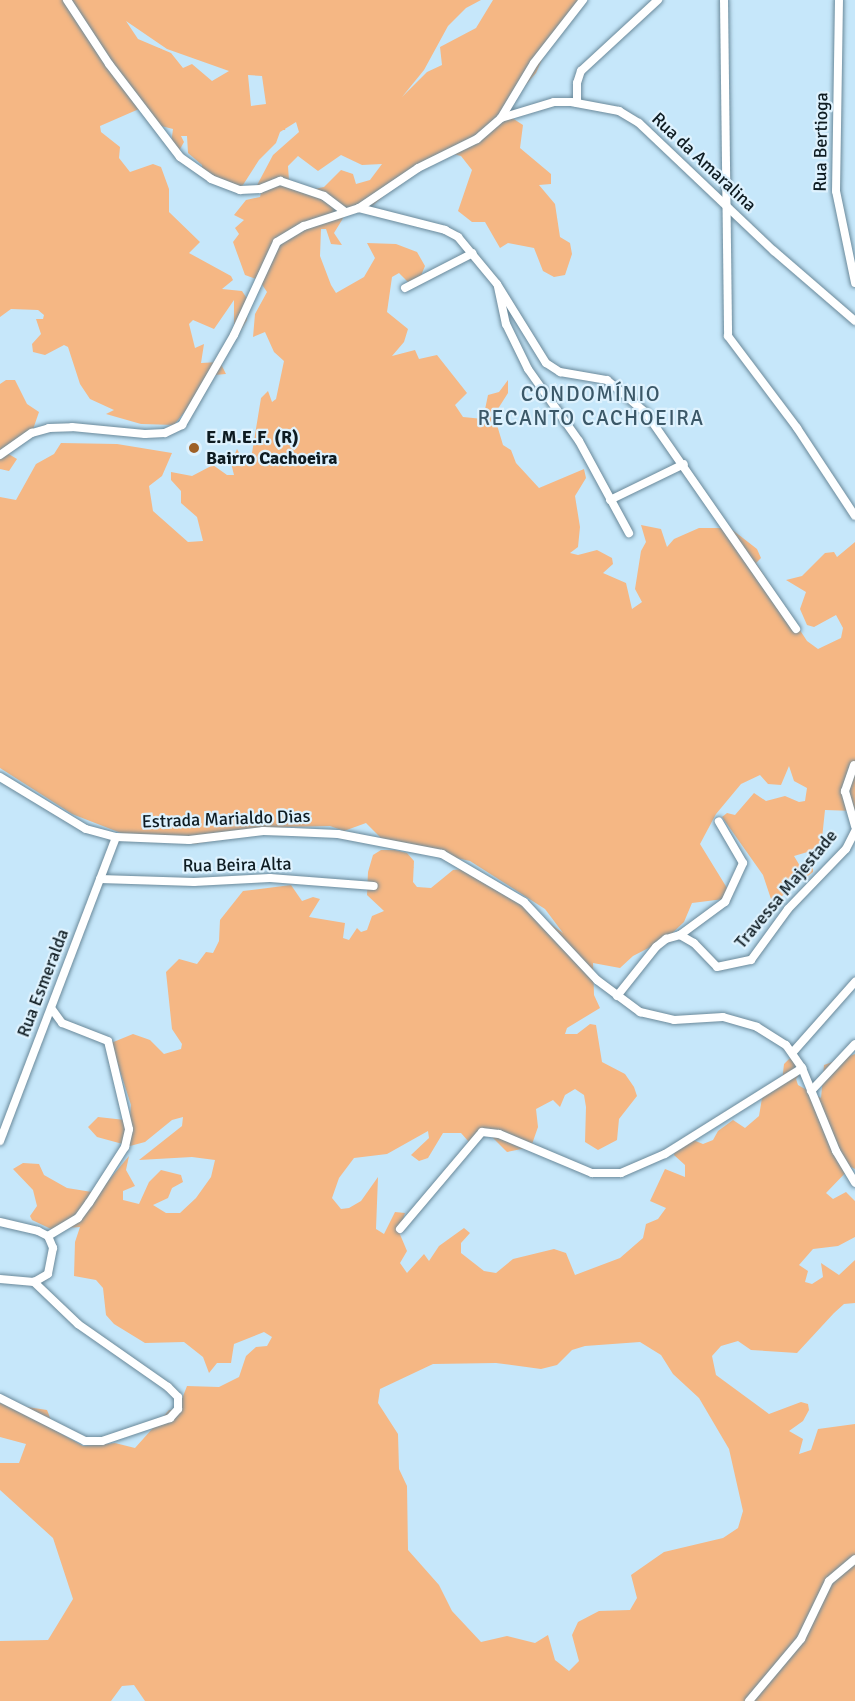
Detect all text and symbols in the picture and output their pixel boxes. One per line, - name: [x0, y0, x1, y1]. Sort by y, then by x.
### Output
- street label: Rua Bertioga: [809, 92, 833, 192]
- street label: Rua da Amaralina: [647, 108, 761, 216]
- district label: CONDOMÍNIO RECANTO CACHOEIRA: [477, 381, 705, 431]
- place label: E.M.E.F. (R) Bairro Cachoeira: [206, 427, 337, 470]
- marker: E.M.E.F. (R) Bairro Cachoeira: [187, 441, 201, 455]
- street label: Estrada Marialdo Dias: [141, 805, 311, 833]
- street label: Travessa Majestade: [730, 825, 842, 953]
- street label: Rua Beira Alta: [182, 853, 292, 877]
- street label: Rua Esmeralda: [12, 926, 74, 1040]

